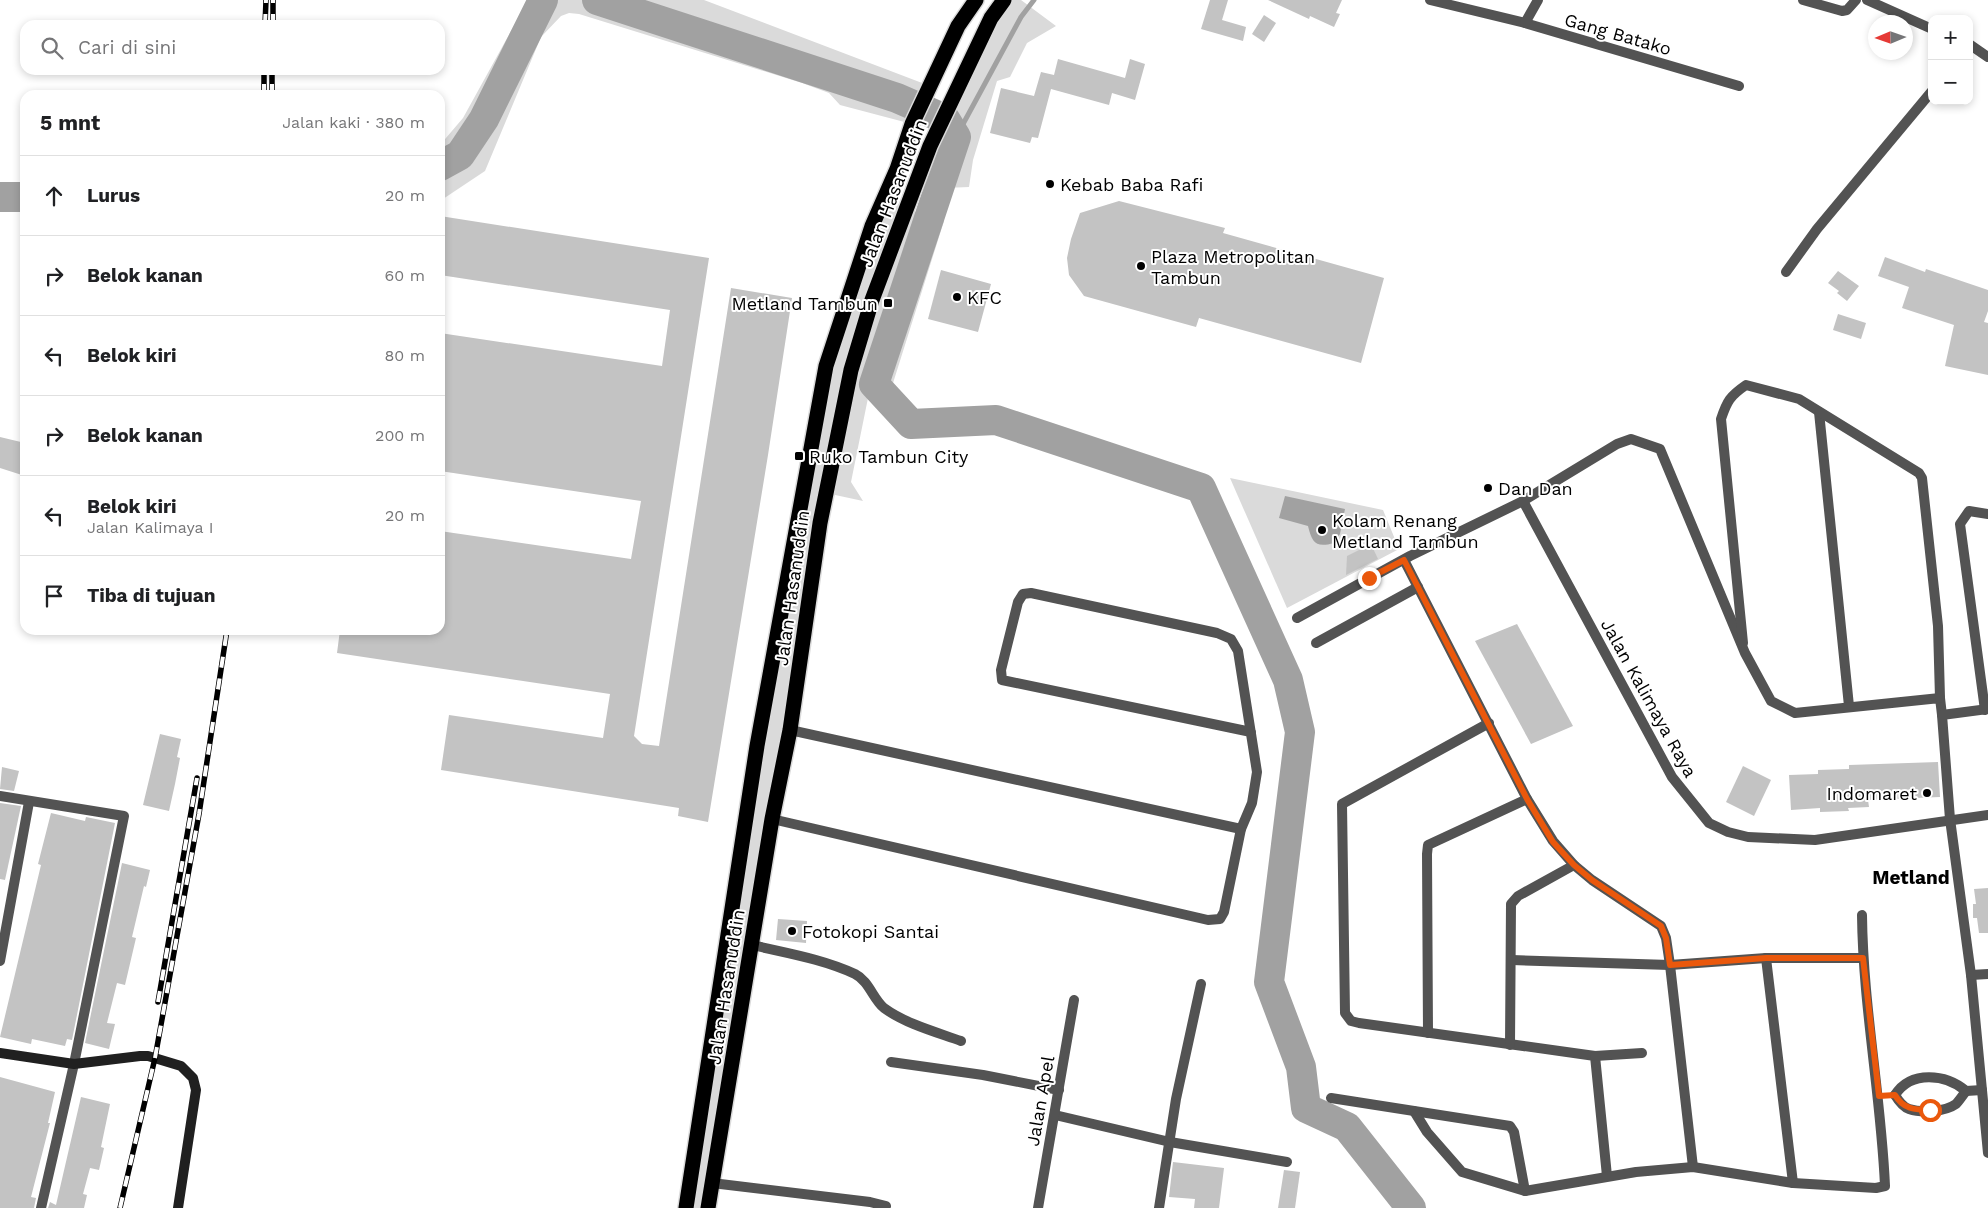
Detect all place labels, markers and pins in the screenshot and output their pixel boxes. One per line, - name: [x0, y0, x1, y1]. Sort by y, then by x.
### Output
- place label: Kebab Baba Rafi: [1060, 174, 1203, 195]
- marker: Kebab Baba Rafi: [1044, 178, 1056, 190]
- place label: Plaza Metropolitan Tambun: [1151, 246, 1315, 288]
- marker: Plaza Metropolitan Tambun: [1135, 260, 1147, 272]
- place label: KFC: [967, 287, 1002, 308]
- marker: KFC: [951, 291, 963, 303]
- place label: Metland Tambun: [731, 293, 878, 314]
- marker: Metland Tambun: [882, 297, 894, 309]
- place label: Ruko Tambun City: [809, 446, 969, 467]
- marker: Ruko Tambun City: [793, 450, 805, 462]
- place label: Dan Dan: [1498, 478, 1573, 499]
- marker: Dan Dan: [1482, 482, 1494, 494]
- place label: Kolam Renang Metland Tambun: [1332, 510, 1479, 552]
- marker: Kolam Renang Metland Tambun: [1316, 524, 1328, 536]
- place label: Indomaret: [1826, 783, 1917, 804]
- marker: Indomaret: [1921, 787, 1933, 799]
- place label: Fotokopi Santai: [802, 921, 939, 942]
- marker: Fotokopi Santai: [786, 925, 798, 937]

